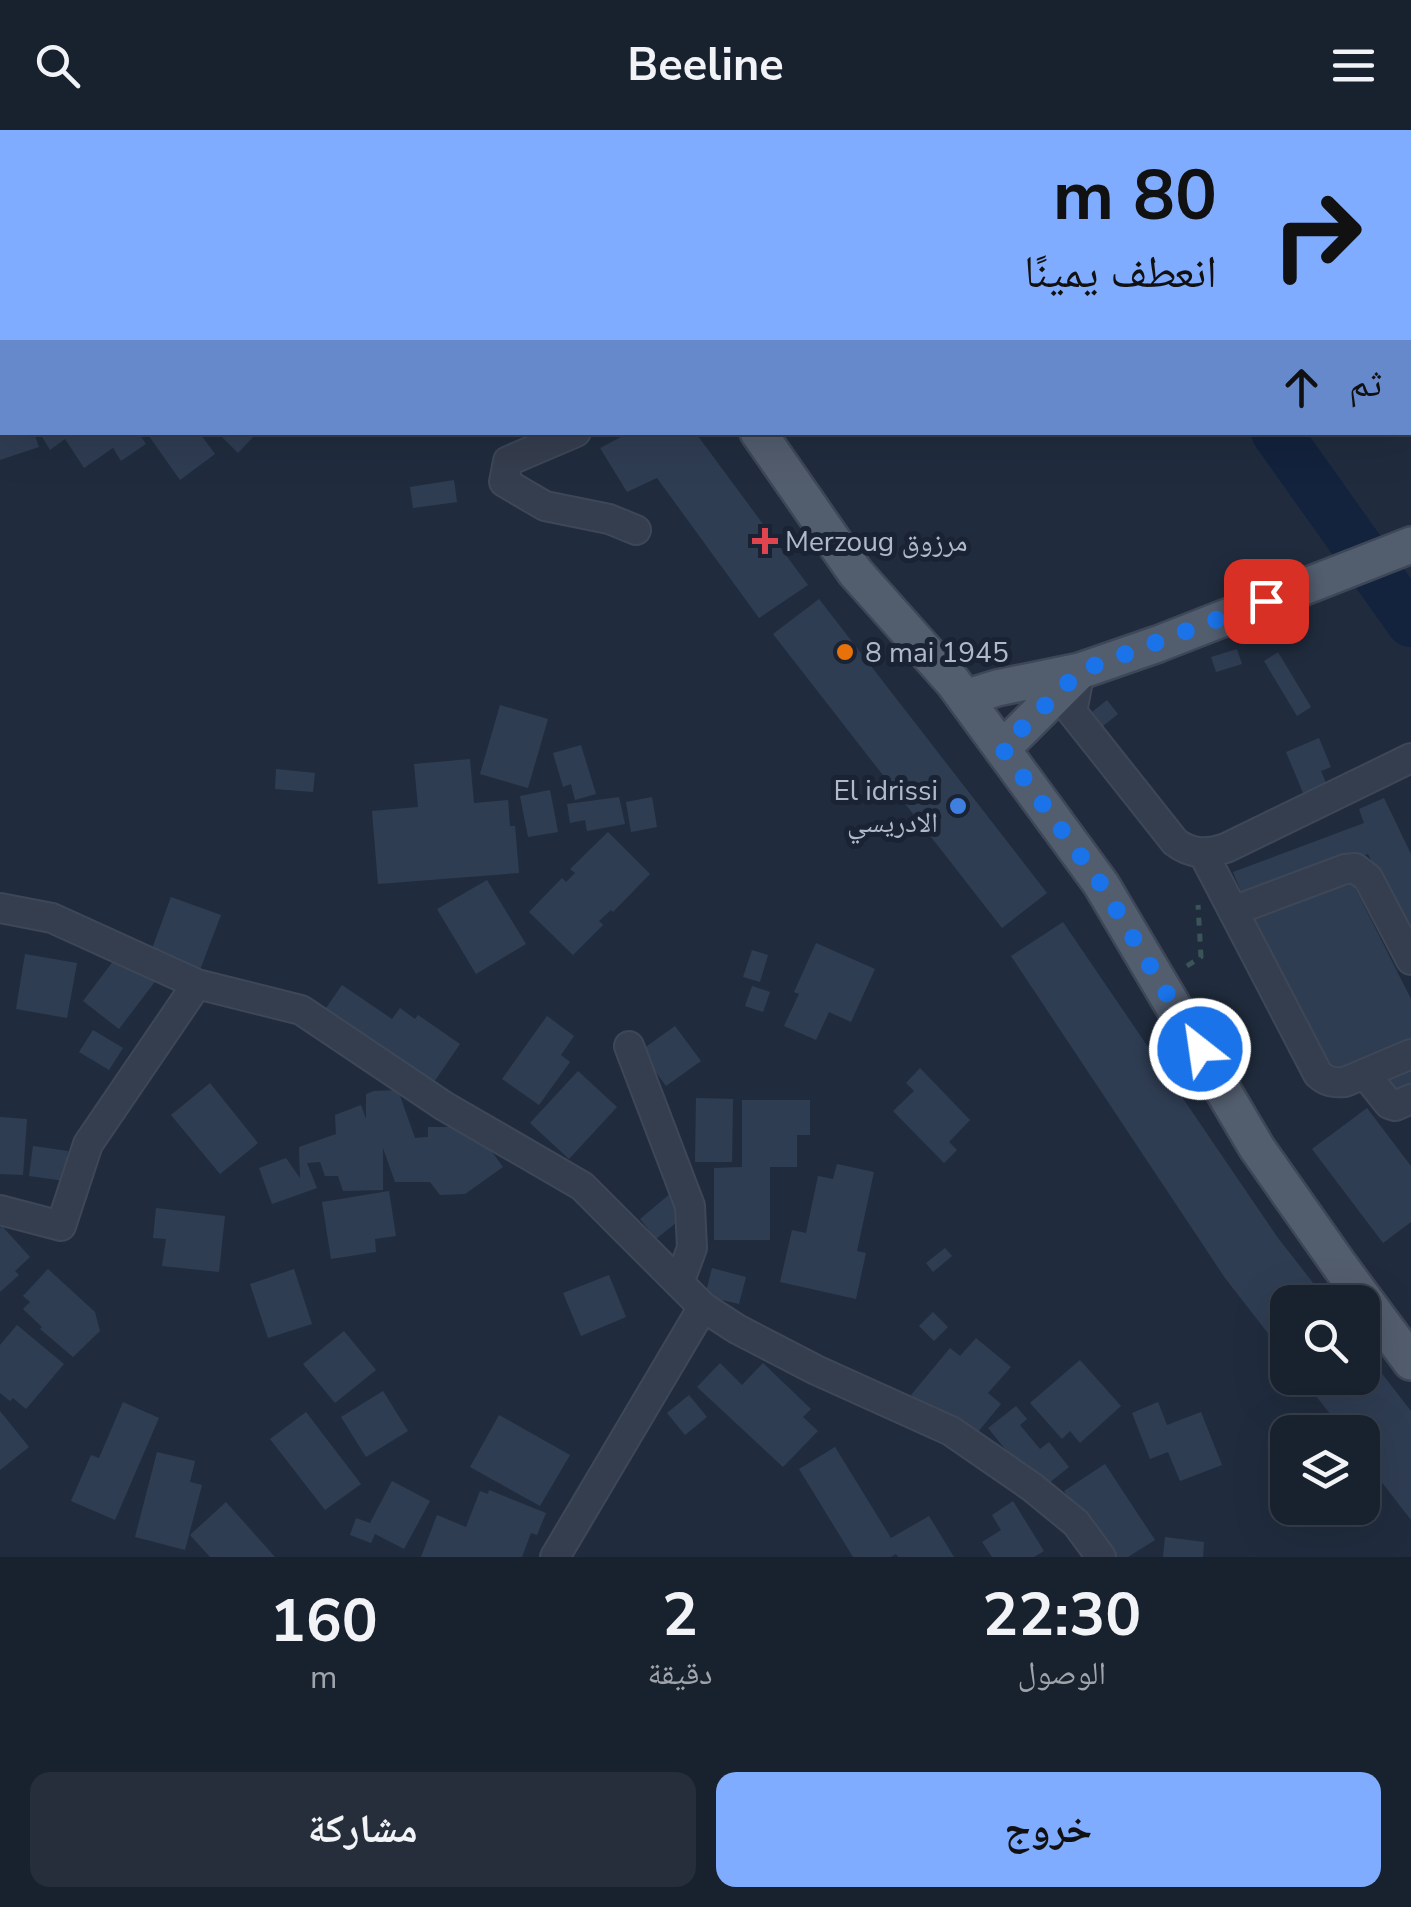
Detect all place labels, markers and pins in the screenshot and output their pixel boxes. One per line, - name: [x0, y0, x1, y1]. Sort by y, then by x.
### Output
- place label: Merzoug مرزوق: [785, 523, 968, 561]
- marker: Merzoug مرزوق: [754, 530, 776, 552]
- pin: [1224, 559, 1309, 644]
- place label: 8 mai 1945: [865, 634, 1009, 672]
- marker: 8 mai 1945: [834, 641, 856, 663]
- place label: El idrissi الادريسي: [833, 772, 938, 845]
- marker: El idrissi الادريسي: [947, 795, 969, 817]

